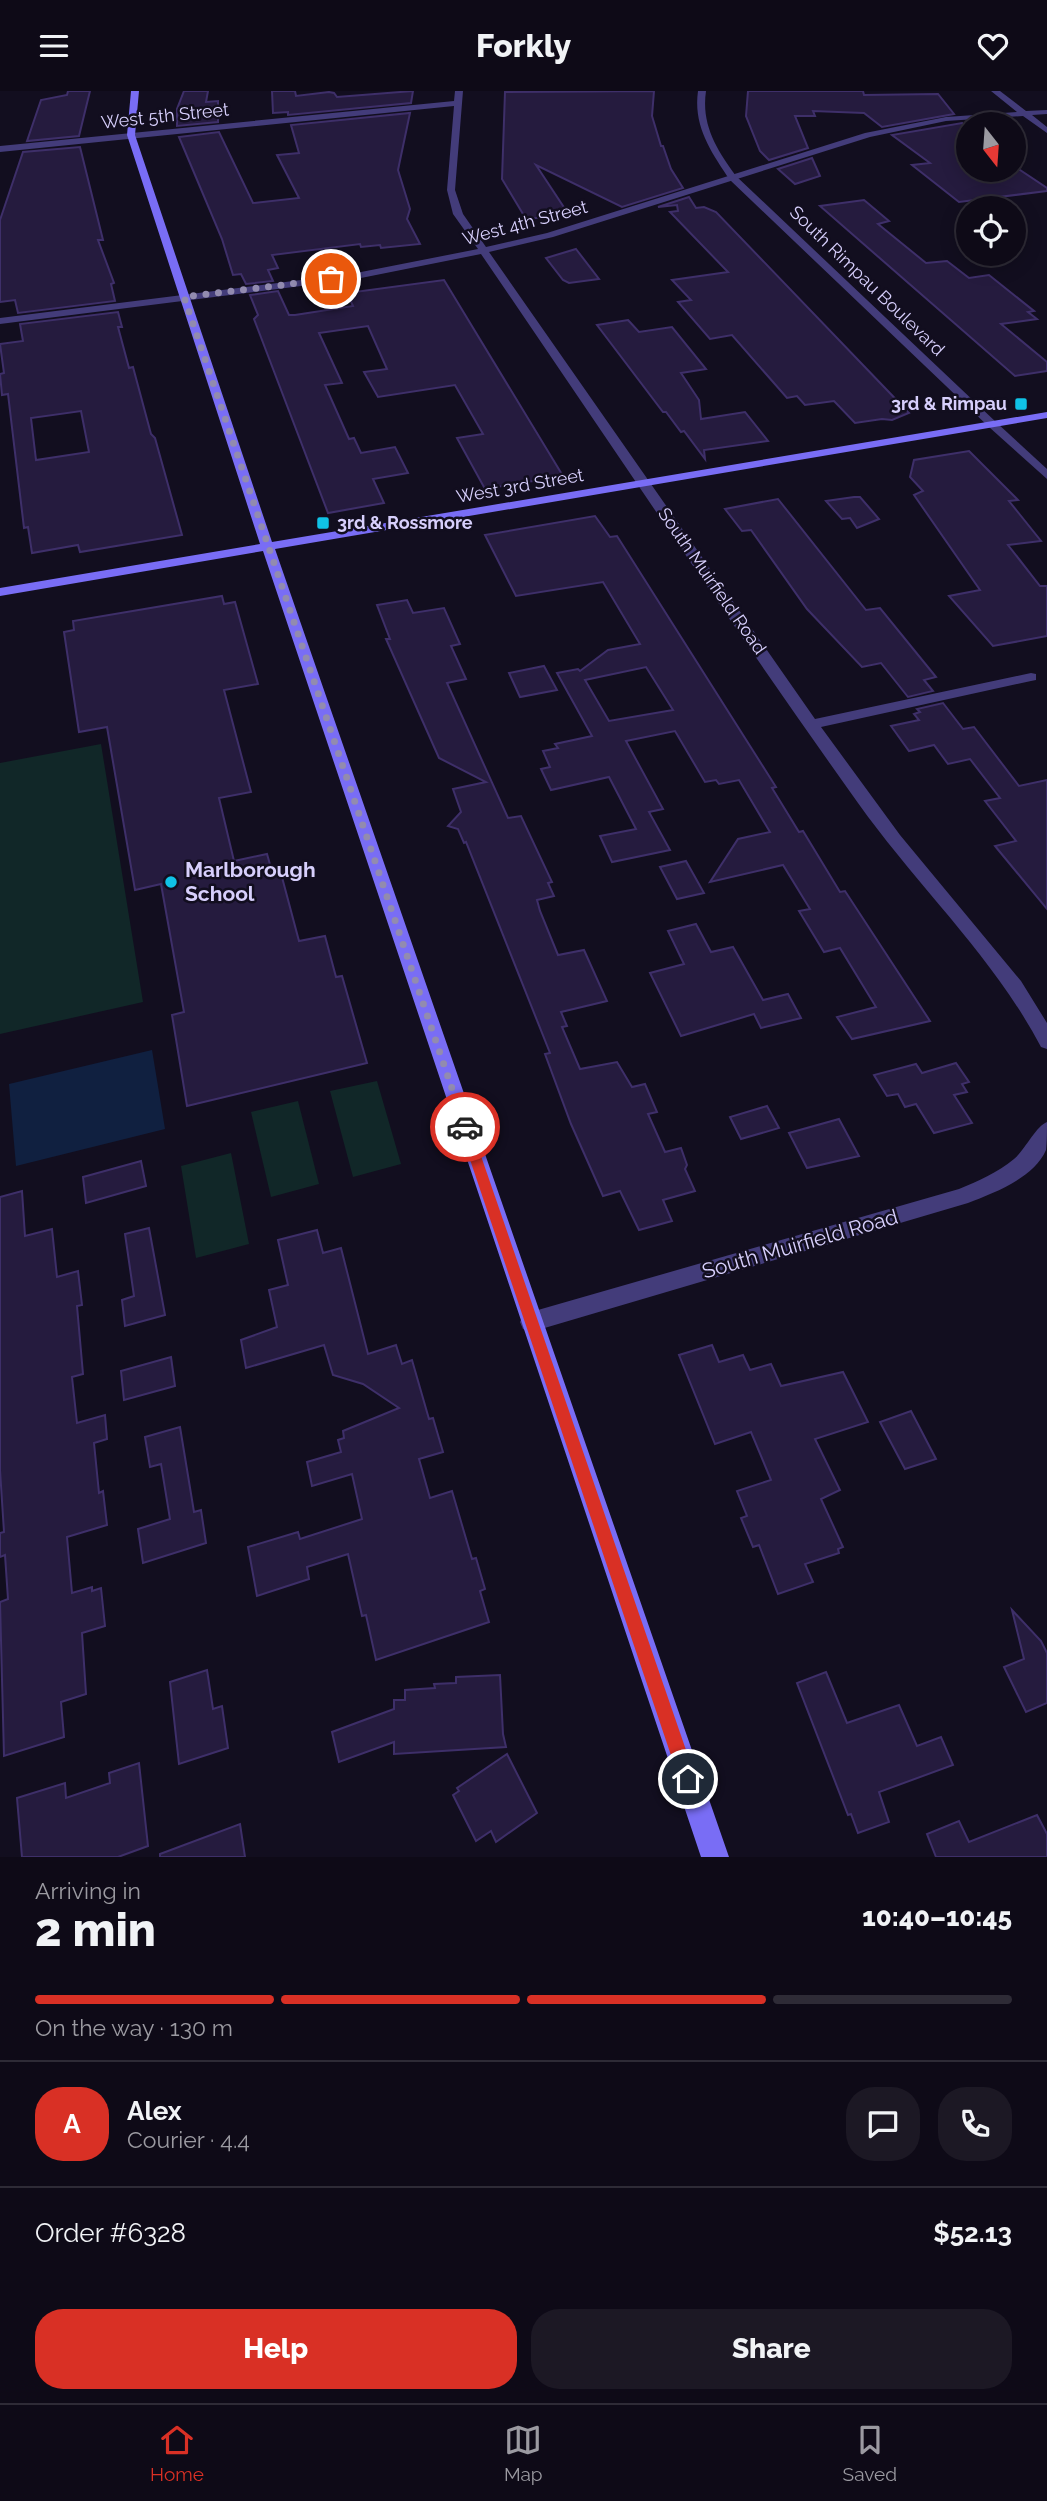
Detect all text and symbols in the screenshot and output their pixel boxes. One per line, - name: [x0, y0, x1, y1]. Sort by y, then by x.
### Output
- icon: menu: [35, 27, 73, 65]
- text: Forkly: [476, 27, 571, 64]
- icon: heart: [974, 27, 1012, 65]
- street label: West 5th Street: [100, 98, 230, 133]
- north arrow: [956, 112, 1026, 182]
- map controls: [956, 112, 1026, 266]
- street label: West 4th Street: [460, 196, 590, 249]
- button: locate: [956, 196, 1026, 266]
- street label: South Rimpau Boulevard: [786, 201, 949, 360]
- pin: [301, 249, 361, 309]
- icon: bag: [312, 260, 350, 298]
- place label: 3rd & Rimpau: [891, 393, 1007, 414]
- marker: 3rd & Rimpau: [1013, 396, 1029, 412]
- street label: West 3rd Street: [455, 464, 585, 507]
- street label: South Muirfield Road: [654, 504, 771, 658]
- place label: 3rd & Rossmore: [337, 512, 473, 533]
- marker: 3rd & Rossmore: [315, 515, 331, 531]
- place label: Marlborough School: [185, 857, 316, 906]
- marker: Marlborough School: [163, 874, 179, 890]
- courier: [430, 1092, 500, 1162]
- icon: car: [446, 1108, 484, 1146]
- street label: South Muirfield Road: [699, 1204, 901, 1283]
- pin: [658, 1749, 718, 1809]
- icon: home: [669, 1760, 707, 1798]
- text: Arriving in: [35, 1877, 141, 1904]
- text: 10:40–10:45: [862, 1902, 1012, 1932]
- text: 2 min: [35, 1903, 156, 1957]
- text: On the way · 130 m: [35, 2014, 233, 2041]
- button: chat: [846, 2087, 920, 2161]
- button: phone: [938, 2087, 1012, 2161]
- text: Alex: [127, 2096, 182, 2126]
- text: A: [63, 2109, 81, 2139]
- text: Courier · 4.4: [127, 2126, 250, 2153]
- text: Order #6328: [35, 2218, 186, 2248]
- text: $52.13: [933, 2218, 1012, 2248]
- button: Help: [35, 2309, 517, 2389]
- button: Share: [531, 2309, 1012, 2389]
- tab: Home: [150, 2421, 204, 2485]
- tab: Map: [504, 2421, 543, 2485]
- tab: Saved: [843, 2421, 897, 2485]

